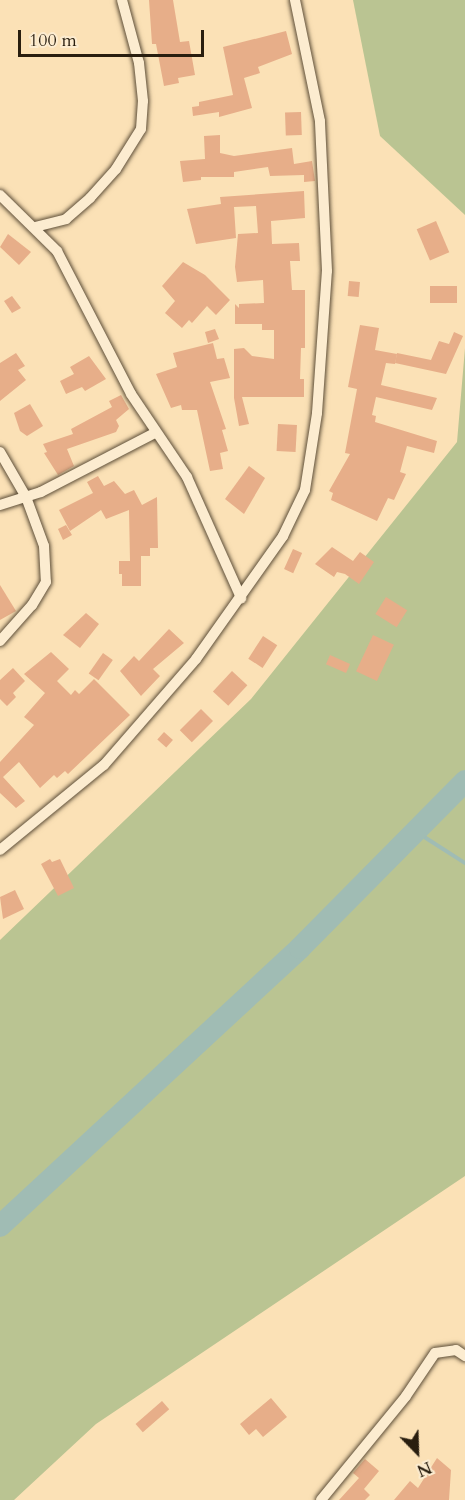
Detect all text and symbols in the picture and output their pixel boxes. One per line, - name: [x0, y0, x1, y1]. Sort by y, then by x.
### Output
- scale bar: [21, 18, 207, 56]
- text: 100 m: [29, 28, 77, 53]
- north arrow: [387, 1422, 447, 1482]
- text: N: [413, 1456, 435, 1481]

